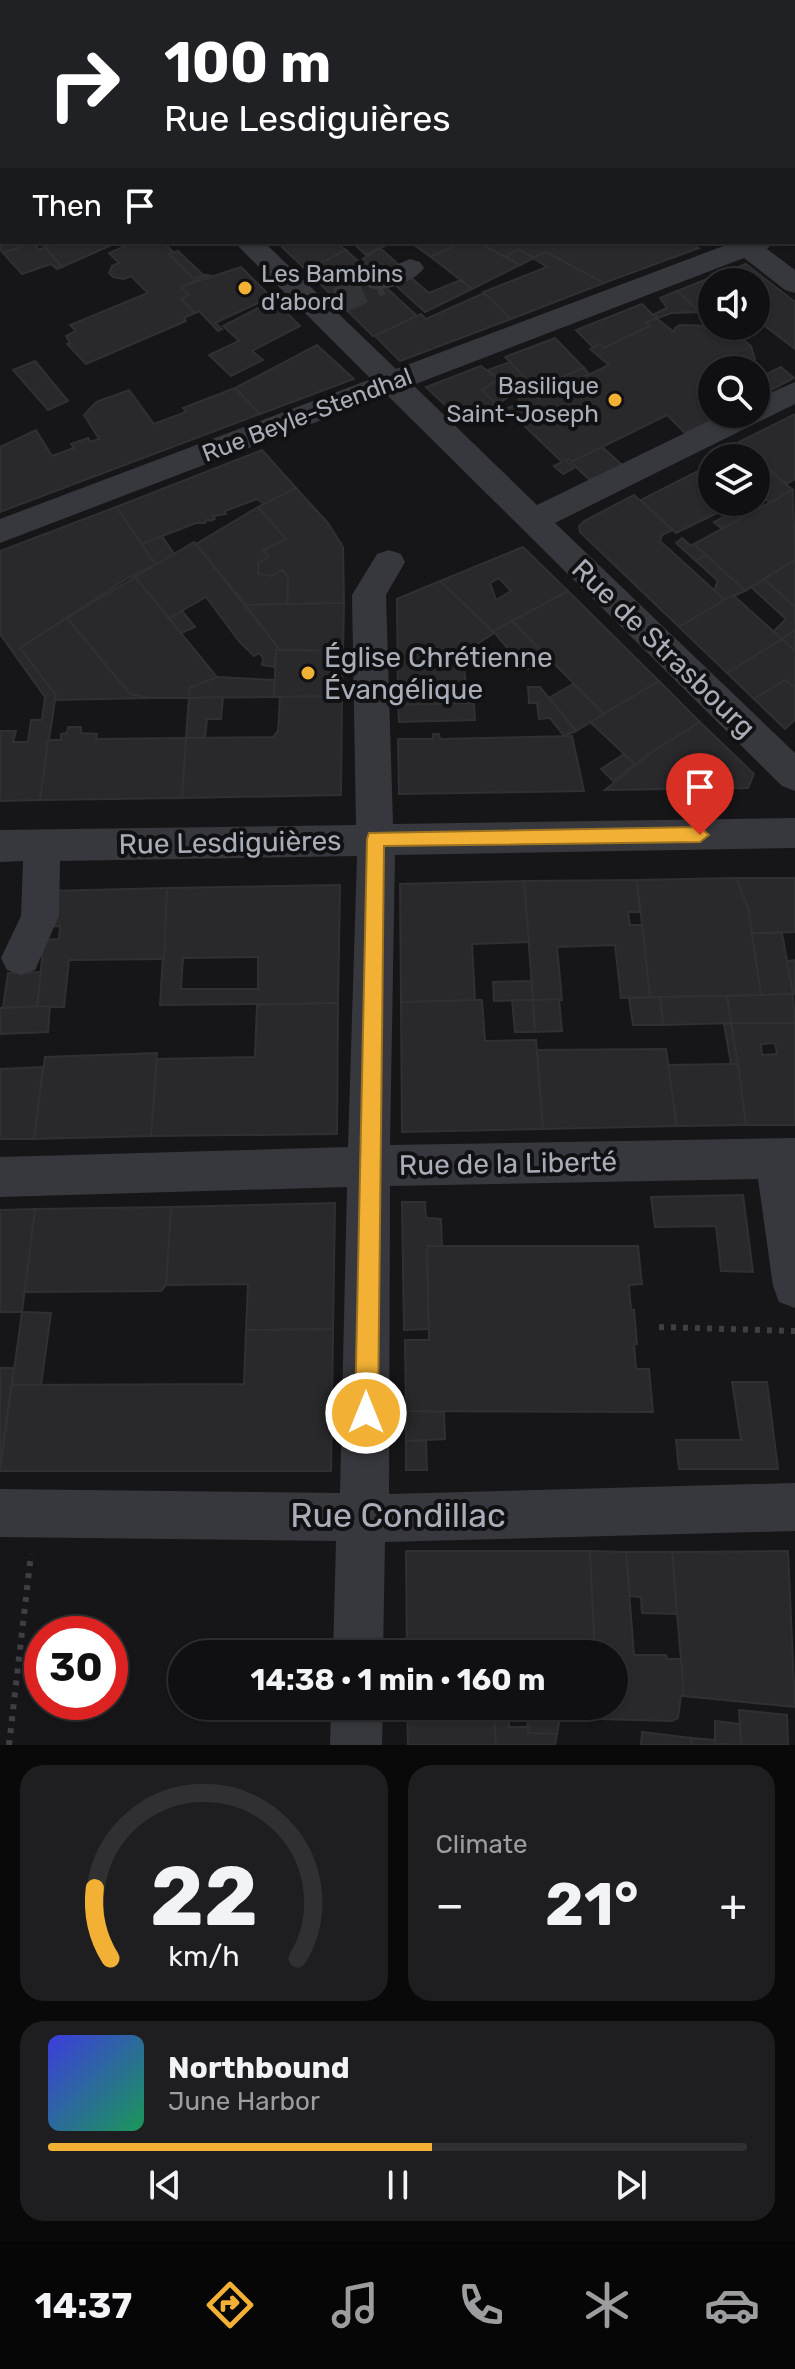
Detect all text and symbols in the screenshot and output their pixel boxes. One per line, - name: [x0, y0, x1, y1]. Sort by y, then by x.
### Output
- text: 100 m: [164, 30, 331, 96]
- icon: right: [32, 32, 136, 136]
- text: Rue Lesdiguières: [164, 97, 451, 140]
- icon: arrive: [118, 184, 162, 228]
- text: Then: [32, 188, 102, 224]
- place label: Les Bambins d'abord: [261, 260, 403, 316]
- map controls: [698, 268, 770, 516]
- button: sound: [698, 268, 770, 340]
- marker: Les Bambins d'abord: [236, 279, 254, 297]
- button: search: [698, 356, 770, 428]
- street label: Rue Beyle-Stendhal: [198, 362, 416, 468]
- place label: Basilique Saint-Joseph: [447, 372, 599, 428]
- marker: Basilique Saint-Joseph: [606, 391, 624, 409]
- button: layers: [698, 444, 770, 516]
- street label: Rue de Strasbourg: [565, 552, 762, 744]
- place label: Église Chrétienne Évangélique: [324, 641, 553, 706]
- marker: Église Chrétienne Évangélique: [299, 664, 317, 682]
- pin: [666, 753, 734, 835]
- icon: arrive: [678, 765, 722, 809]
- street label: Rue Lesdiguières: [118, 824, 342, 861]
- street label: Rue de la Liberté: [399, 1145, 617, 1182]
- position arrow: [324, 1371, 408, 1455]
- street label: Rue Condillac: [290, 1495, 506, 1536]
- speed limit sign: 30: [24, 1616, 128, 1720]
- text: 14:38 · 1 min · 160 m: [251, 1662, 545, 1698]
- text: Climate: [436, 1829, 528, 1860]
- text: 22: [150, 1847, 258, 1946]
- text: 21°: [545, 1869, 639, 1940]
- text: −: [436, 1879, 464, 1931]
- text: +: [720, 1879, 747, 1931]
- text: km/h: [168, 1939, 239, 1973]
- text: Northbound: [168, 2050, 350, 2086]
- text: June Harbor: [168, 2086, 320, 2117]
- icon: previous: [143, 2163, 187, 2207]
- icon: pause: [376, 2163, 420, 2207]
- icon: next: [609, 2163, 653, 2207]
- icon: directions: [202, 2277, 258, 2333]
- icon: music: [327, 2277, 383, 2333]
- icon: phone: [453, 2277, 509, 2333]
- icon: climate: [579, 2277, 635, 2333]
- icon: car: [704, 2277, 760, 2333]
- text: 14:37: [35, 2284, 132, 2327]

